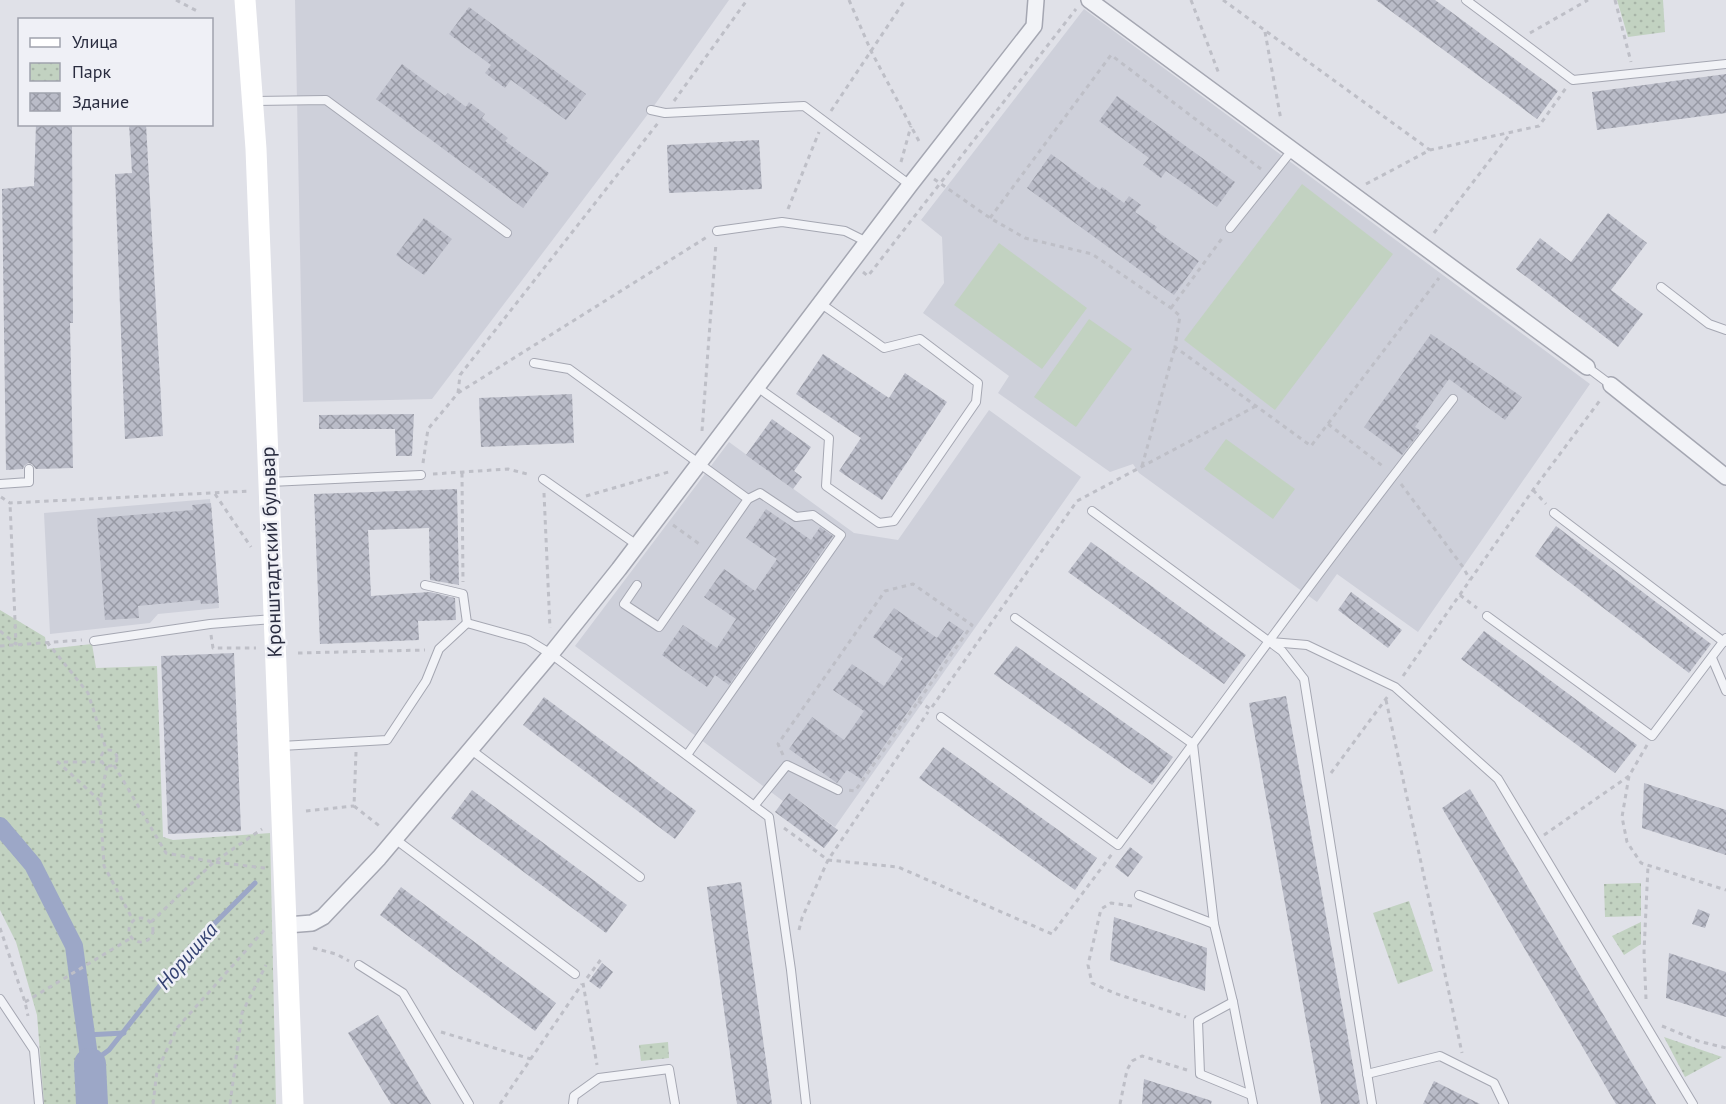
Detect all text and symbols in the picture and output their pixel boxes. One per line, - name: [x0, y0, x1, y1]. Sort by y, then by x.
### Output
- legend: [18, 18, 213, 126]
- text: Улица: [72, 30, 118, 53]
- text: Парк: [72, 60, 112, 83]
- text: Здание: [72, 90, 129, 113]
- street label: Кронштадтский бульвар: [254, 446, 288, 658]
- water label: Норишка: [150, 916, 224, 995]

